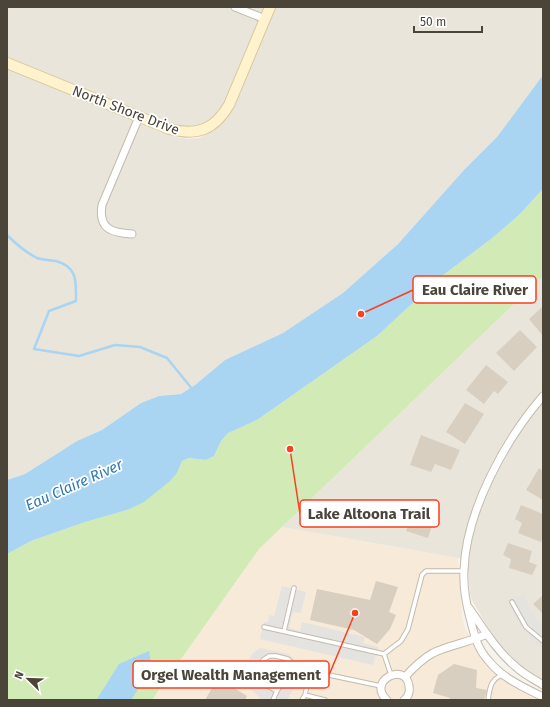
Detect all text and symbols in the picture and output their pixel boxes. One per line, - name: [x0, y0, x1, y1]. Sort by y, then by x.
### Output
- scale bar: [414, 8, 482, 34]
- text: 50 m: [420, 15, 446, 29]
- street label: North Shore Drive: [70, 82, 182, 139]
- callout: Eau Claire River: [413, 276, 536, 303]
- text: Eau Claire River: [422, 281, 529, 299]
- water label: Eau Claire River: [23, 455, 127, 514]
- callout: Lake Altoona Trail: [300, 500, 439, 527]
- text: Lake Altoona Trail: [308, 505, 431, 523]
- north arrow: [8, 659, 48, 699]
- callout: Orgel Wealth Management: [133, 661, 329, 688]
- text: Orgel Wealth Management: [141, 666, 321, 684]
- text: N: [12, 669, 27, 681]

